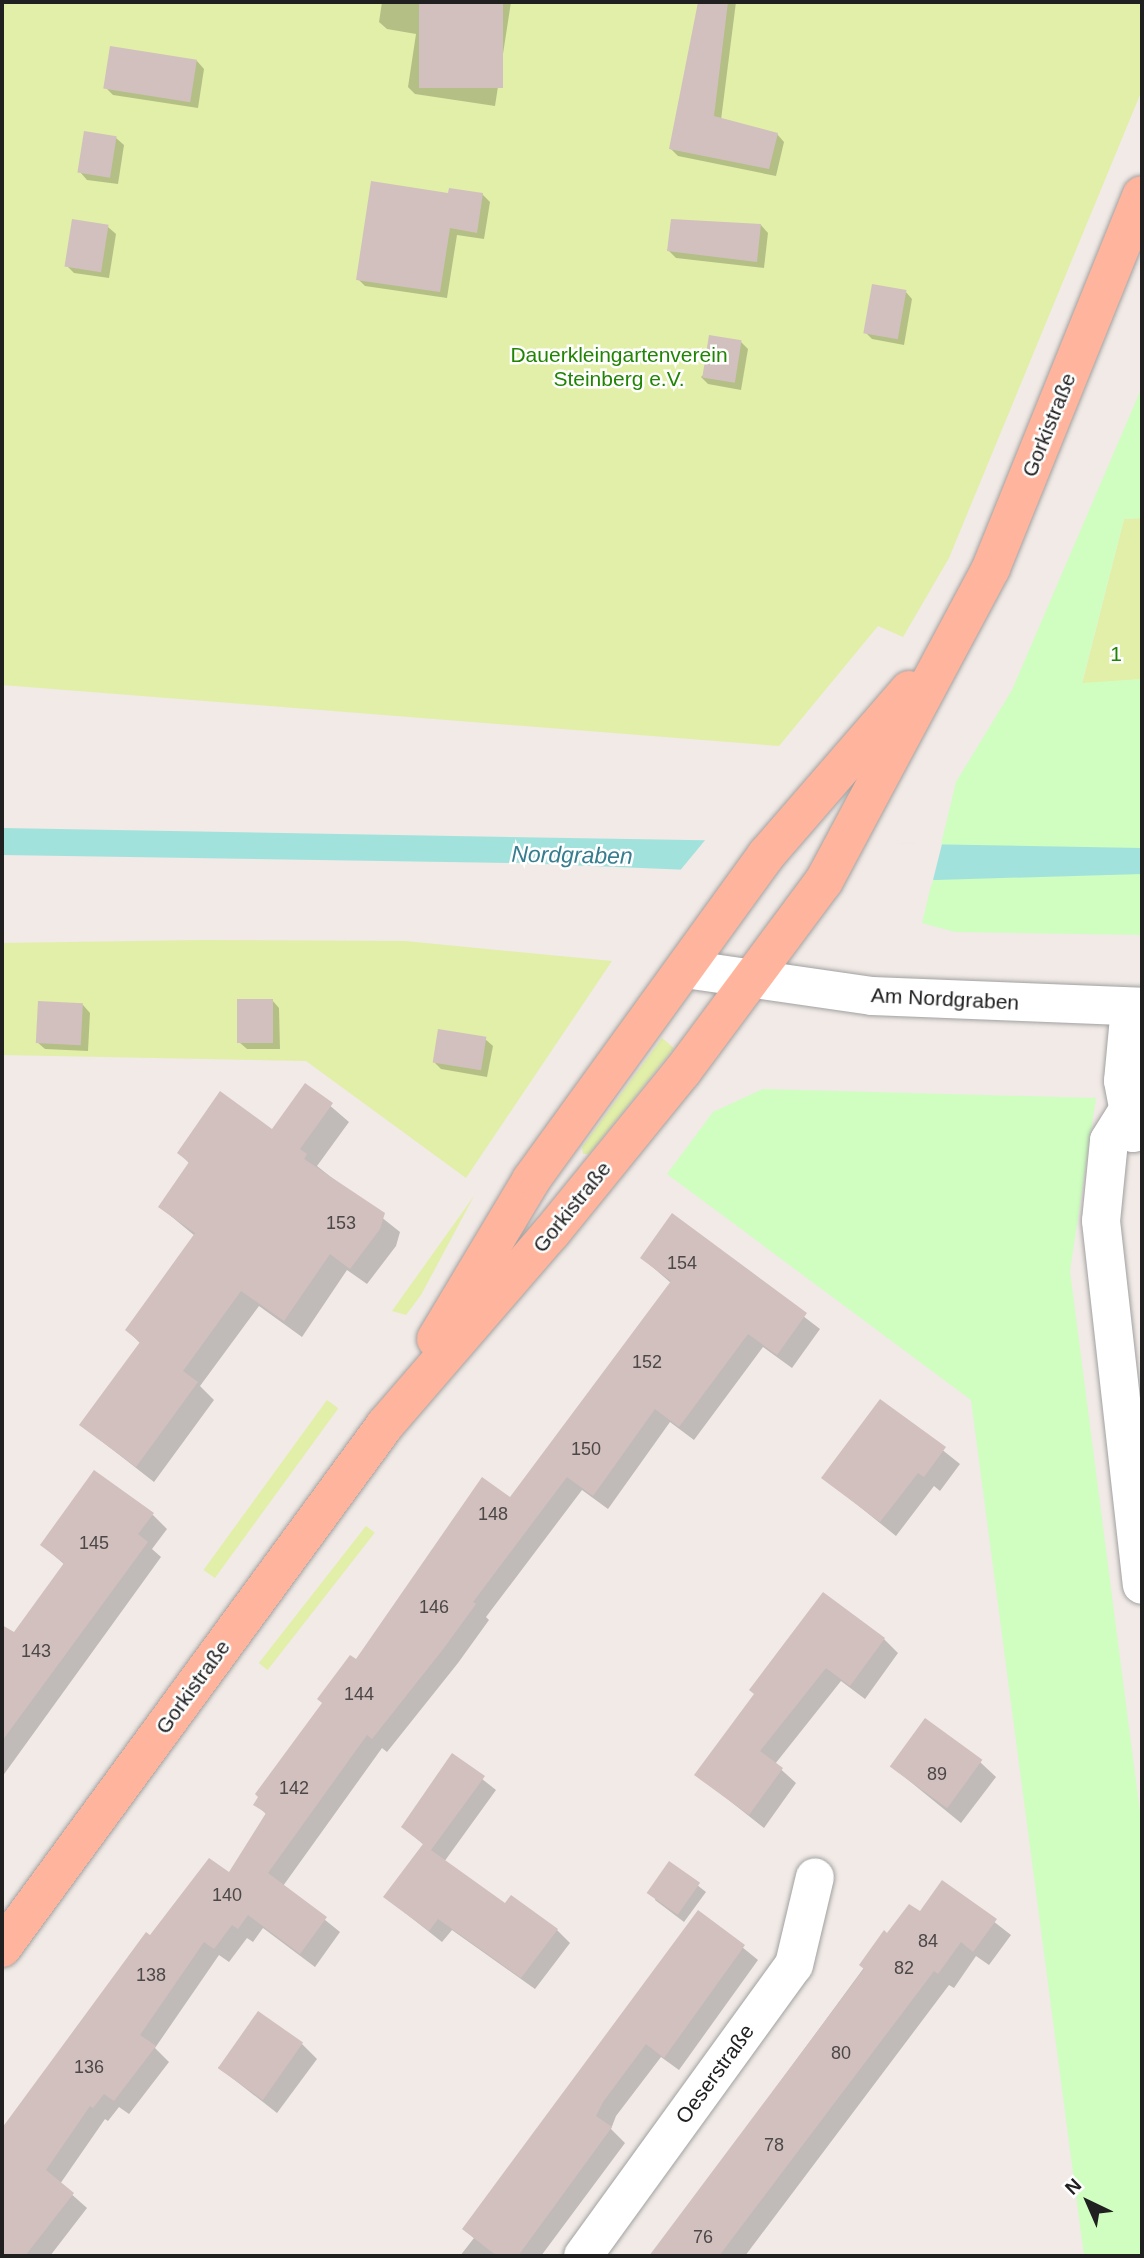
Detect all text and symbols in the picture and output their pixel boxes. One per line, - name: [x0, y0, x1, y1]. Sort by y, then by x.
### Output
- park label: Dauerkleingartenverein Steinberg e.V.: [510, 342, 728, 392]
- street label: Gorkistraße: [1017, 369, 1081, 481]
- park label: 1: [1110, 641, 1122, 667]
- water label: Nordgraben: [511, 840, 633, 870]
- street label: Am Nordgraben: [870, 983, 1020, 1015]
- street label: Gorkistraße: [528, 1156, 616, 1258]
- house number: 153: [326, 1212, 356, 1234]
- house number: 154: [667, 1252, 697, 1274]
- house number: 152: [632, 1351, 662, 1373]
- house number: 150: [571, 1438, 601, 1460]
- house number: 148: [478, 1503, 508, 1525]
- house number: 145: [79, 1532, 109, 1554]
- house number: 146: [419, 1596, 449, 1618]
- street label: Gorkistraße: [151, 1635, 235, 1739]
- house number: 143: [21, 1640, 51, 1662]
- house number: 144: [344, 1683, 374, 1705]
- house number: 89: [927, 1763, 947, 1785]
- house number: 142: [279, 1777, 309, 1799]
- house number: 140: [212, 1884, 242, 1906]
- house number: 84: [918, 1930, 938, 1952]
- house number: 82: [894, 1957, 914, 1979]
- house number: 138: [136, 1964, 166, 1986]
- street label: Oeserstraße: [671, 2019, 759, 2129]
- house number: 80: [831, 2042, 851, 2064]
- house number: 136: [74, 2056, 104, 2078]
- house number: 78: [764, 2134, 784, 2156]
- north arrow: [1053, 2167, 1123, 2237]
- text: N: [1061, 2174, 1085, 2199]
- house number: 76: [693, 2226, 713, 2248]

